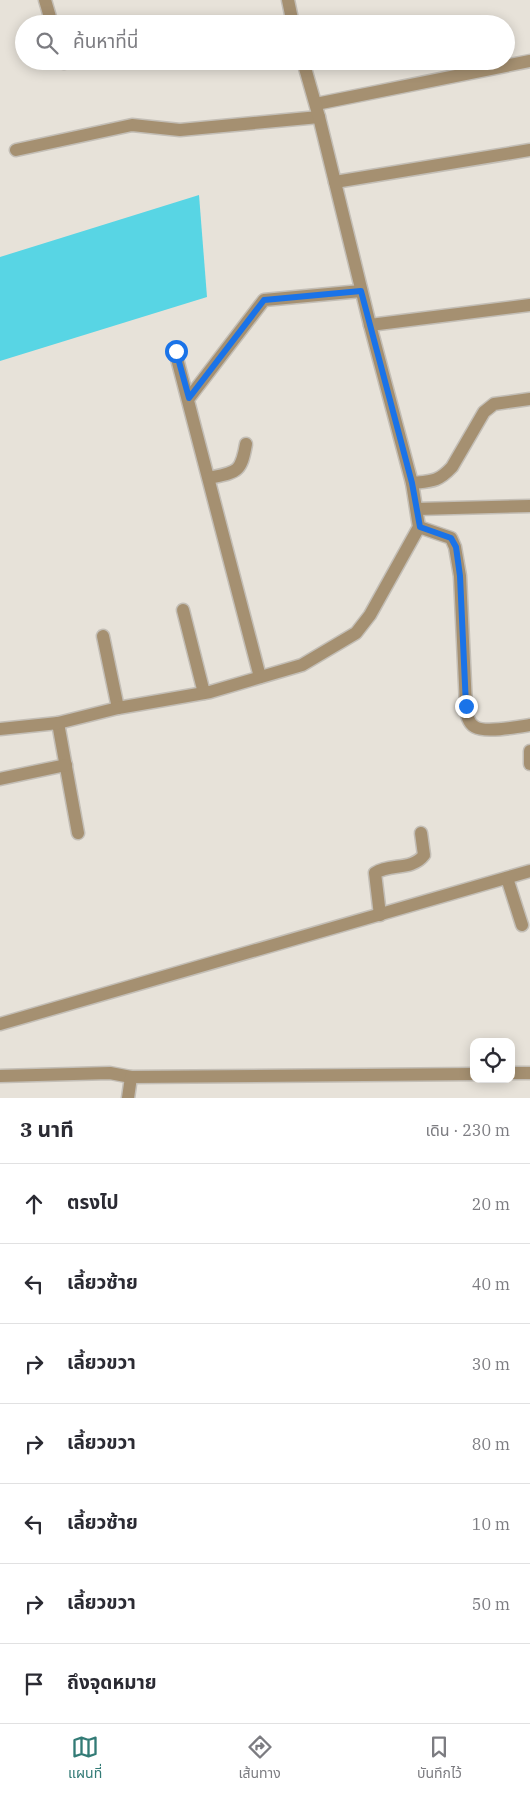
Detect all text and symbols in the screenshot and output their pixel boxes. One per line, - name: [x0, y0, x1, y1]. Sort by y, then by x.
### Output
- search box: [15, 15, 515, 70]
- icon: search: [33, 29, 61, 57]
- text: ค้นหาที่นี่: [73, 29, 138, 53]
- route start: [165, 340, 188, 363]
- route end: [455, 695, 478, 718]
- map controls: [470, 1038, 515, 1083]
- button: locate: [470, 1038, 515, 1083]
- text: 3 นาที: [20, 1115, 74, 1143]
- text: เดิน · 230 m: [425, 1120, 510, 1140]
- icon: ahead: [20, 1190, 48, 1218]
- text: ตรงไป: [67, 1190, 119, 1214]
- text: 20 m: [472, 1194, 510, 1214]
- icon: left: [20, 1270, 48, 1298]
- text: เลี้ยวซ้าย: [67, 1270, 138, 1294]
- text: 40 m: [472, 1274, 510, 1294]
- icon: right: [20, 1350, 48, 1378]
- text: เลี้ยวขวา: [67, 1350, 136, 1374]
- text: 30 m: [472, 1354, 510, 1374]
- icon: right: [20, 1430, 48, 1458]
- text: เลี้ยวขวา: [67, 1430, 136, 1454]
- text: 80 m: [472, 1434, 510, 1454]
- icon: left: [20, 1510, 48, 1538]
- text: เลี้ยวซ้าย: [67, 1510, 138, 1534]
- text: 10 m: [472, 1514, 510, 1534]
- icon: right: [20, 1590, 48, 1618]
- text: เลี้ยวขวา: [67, 1590, 136, 1614]
- text: 50 m: [472, 1594, 510, 1614]
- icon: arrive: [20, 1670, 48, 1698]
- text: ถึงจุดหมาย: [67, 1670, 157, 1694]
- tab: แผนที่: [68, 1733, 102, 1784]
- tab: เส้นทาง: [238, 1733, 281, 1784]
- tab: บันทึกไว้: [417, 1733, 462, 1784]

